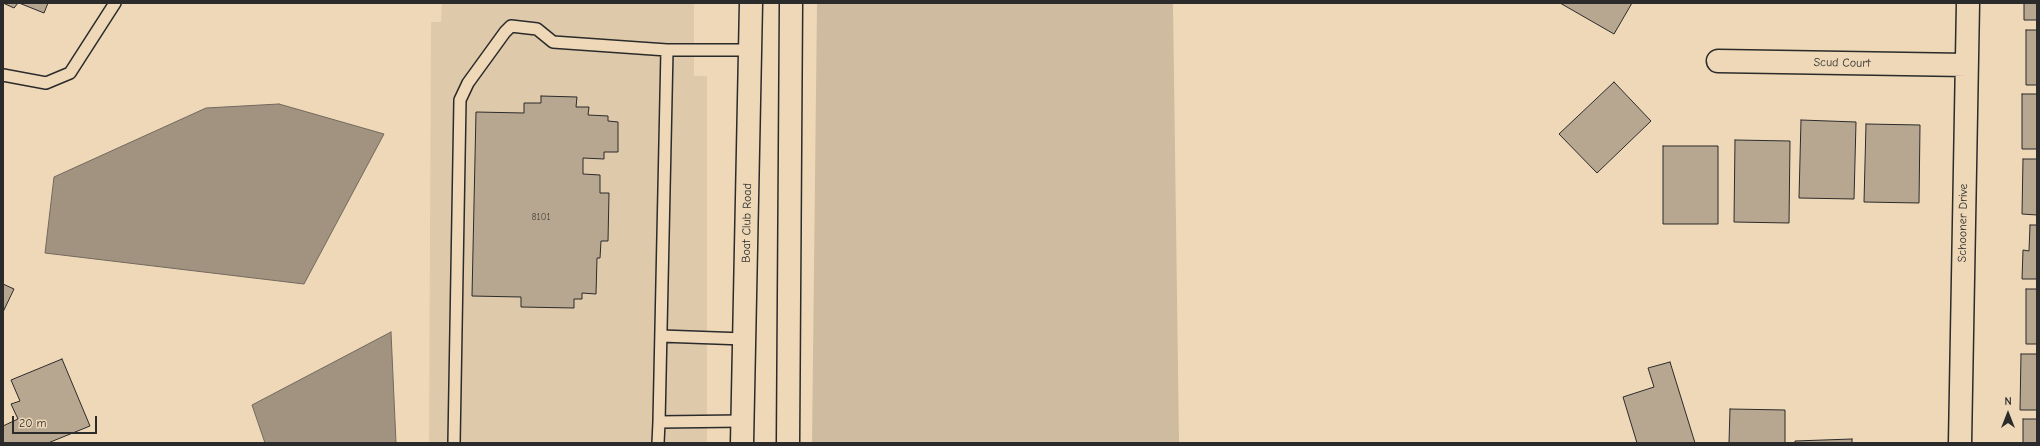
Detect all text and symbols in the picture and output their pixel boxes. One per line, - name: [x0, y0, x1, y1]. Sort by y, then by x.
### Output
- street label: Scud Court: [1813, 55, 1871, 71]
- street label: Boat Club Road: [739, 183, 755, 263]
- street label: Schooner Drive: [1955, 183, 1971, 263]
- house number: 8101: [531, 211, 551, 223]
- north arrow: [1988, 394, 2028, 434]
- text: N: [2004, 395, 2012, 408]
- scale bar: [14, 408, 99, 434]
- text: 20 m: [19, 416, 47, 430]

